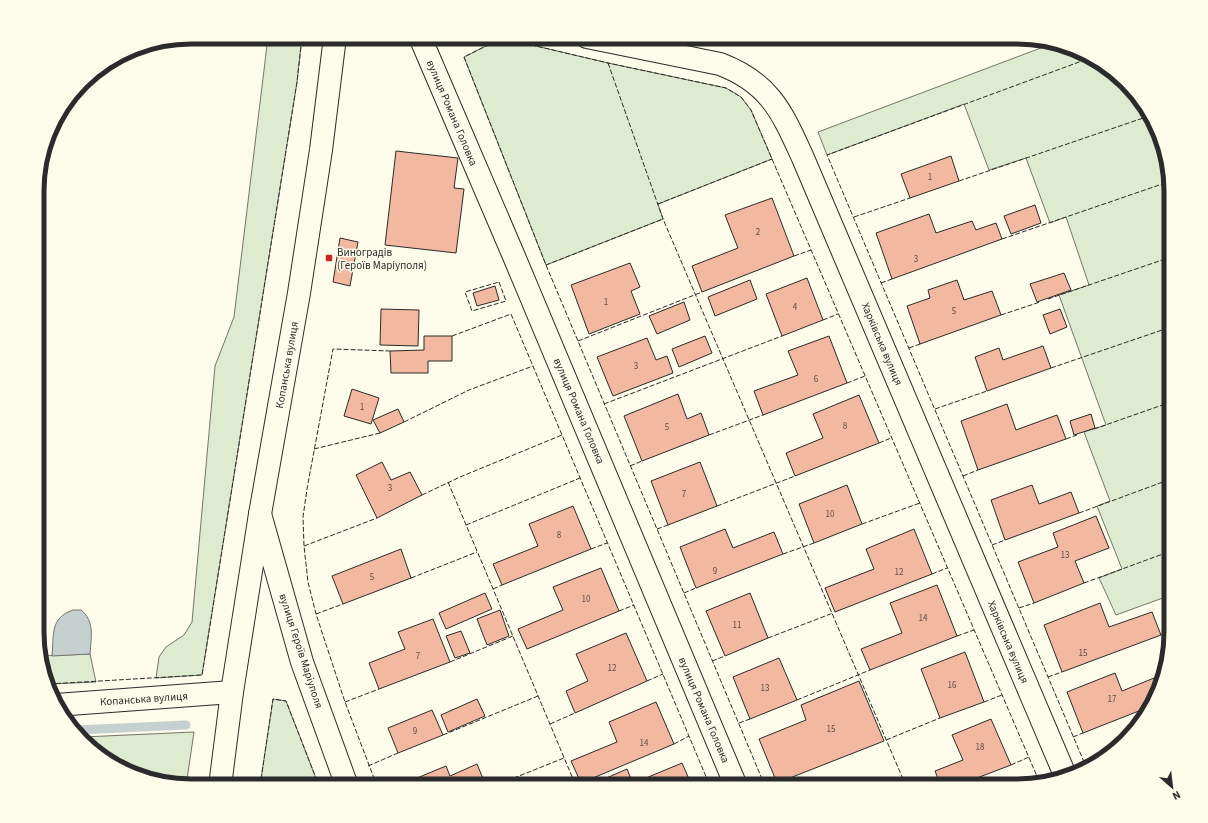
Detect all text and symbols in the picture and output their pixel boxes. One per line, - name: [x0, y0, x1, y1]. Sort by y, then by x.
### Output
- street label: вулиця Романа Головка: [423, 58, 481, 168]
- house number: 1: [928, 171, 932, 184]
- house number: 2: [756, 226, 761, 239]
- place label: Виноградів (Героїв Маріуполя): [337, 245, 427, 273]
- marker: Виноградів (Героїв Маріуполя): [324, 253, 334, 263]
- house number: 3: [914, 253, 919, 266]
- house number: 1: [604, 296, 608, 309]
- street label: Харківська вулиця: [858, 300, 906, 388]
- house number: 4: [793, 301, 798, 314]
- house number: 5: [952, 305, 957, 318]
- street label: Копанська вулиця: [272, 320, 302, 410]
- street label: вулиця Романа Головка: [550, 356, 608, 466]
- house number: 3: [634, 360, 639, 373]
- house number: 6: [814, 373, 819, 386]
- house number: 1: [360, 401, 364, 414]
- house number: 8: [843, 420, 848, 433]
- house number: 5: [665, 421, 670, 434]
- house number: 3: [388, 482, 393, 495]
- house number: 7: [682, 488, 687, 501]
- house number: 10: [826, 508, 835, 521]
- house number: 8: [557, 529, 562, 542]
- house number: 13: [1061, 549, 1070, 562]
- house number: 9: [713, 565, 718, 578]
- house number: 12: [895, 566, 904, 579]
- house number: 5: [370, 571, 375, 584]
- street label: вулиця Героїв Маріуполя: [275, 592, 327, 710]
- house number: 10: [582, 593, 591, 606]
- street label: Харківська вулиця: [984, 598, 1032, 686]
- house number: 14: [919, 612, 928, 625]
- house number: 11: [733, 619, 741, 632]
- house number: 15: [1079, 647, 1088, 660]
- house number: 7: [416, 650, 421, 663]
- street label: вулиця Романа Головка: [675, 655, 733, 765]
- house number: 12: [608, 662, 617, 675]
- house number: 16: [948, 679, 957, 692]
- house number: 13: [761, 682, 770, 695]
- street label: Копанська вулиця: [100, 688, 188, 710]
- house number: 17: [1108, 693, 1117, 706]
- house number: 15: [827, 723, 836, 736]
- house number: 9: [413, 725, 418, 738]
- house number: 14: [640, 737, 649, 750]
- house number: 18: [976, 741, 985, 754]
- north arrow: [1152, 767, 1192, 807]
- text: N: [1170, 787, 1183, 804]

